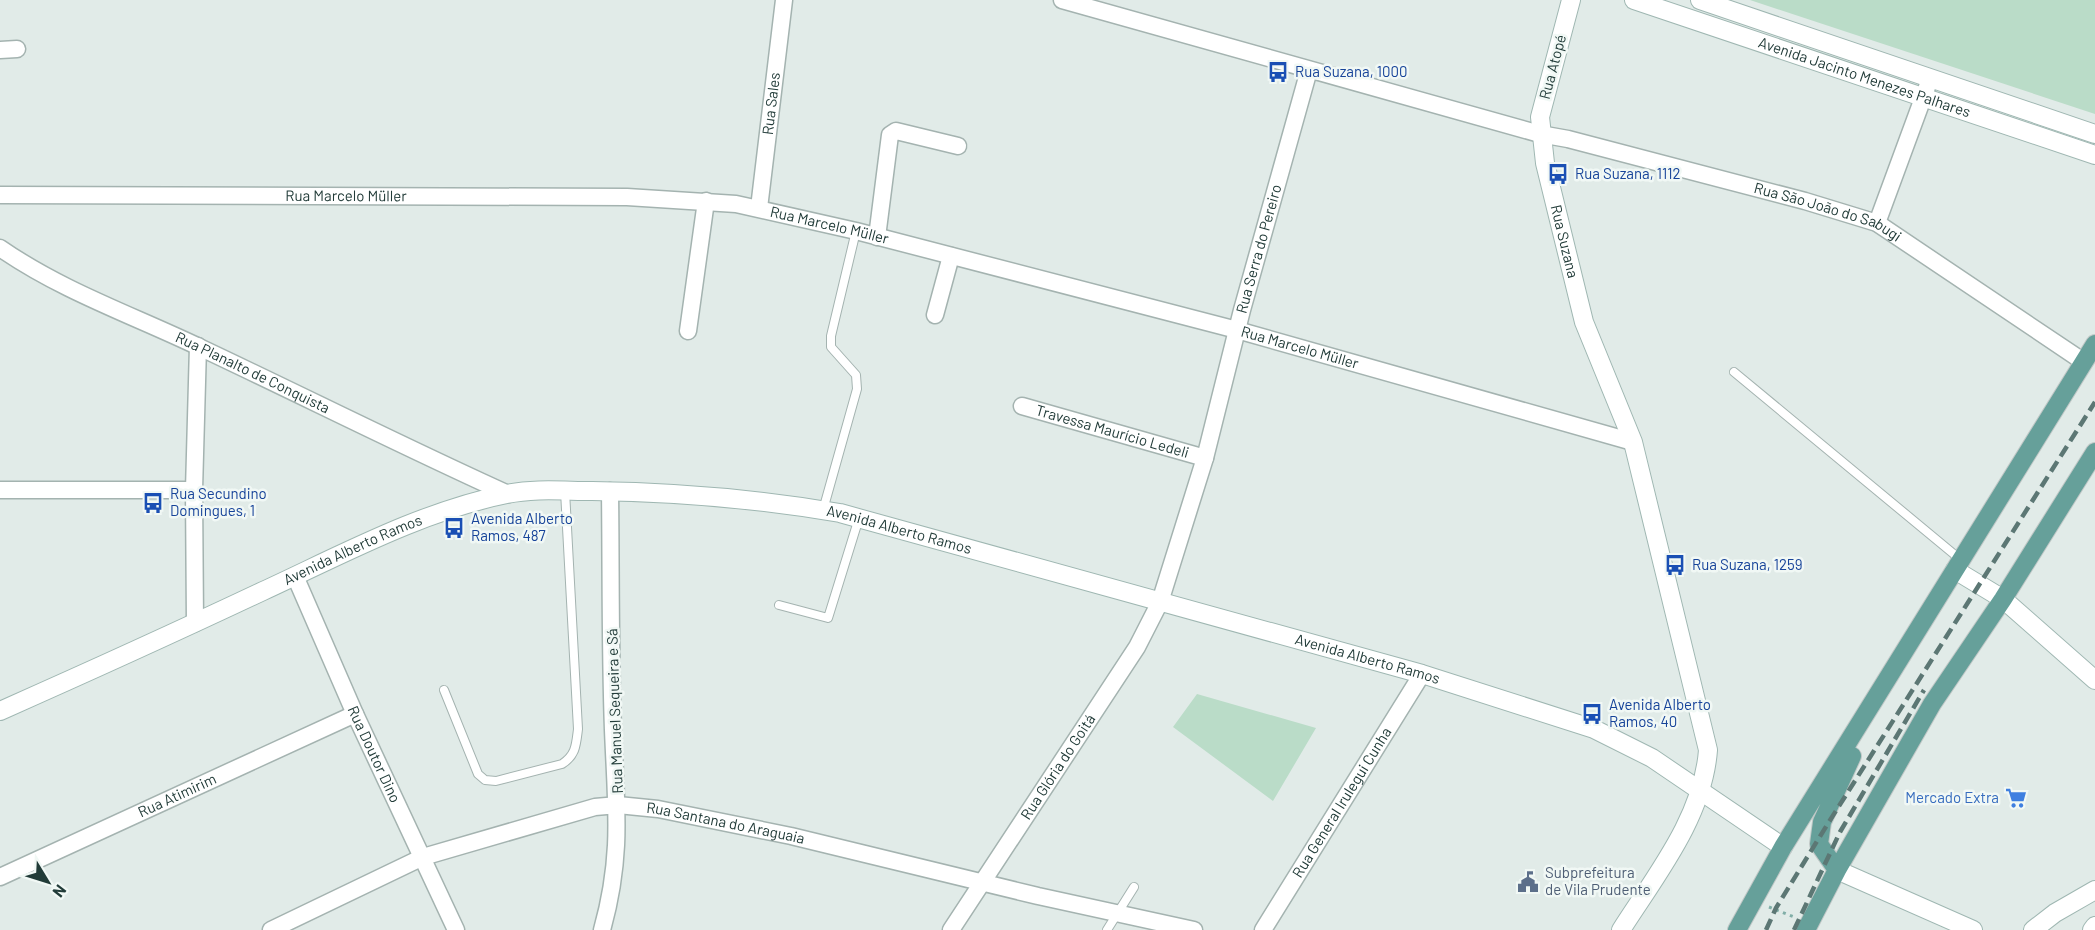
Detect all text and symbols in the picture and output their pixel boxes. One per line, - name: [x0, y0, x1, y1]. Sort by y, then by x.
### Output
- street label: Rua Atopé: [1535, 32, 1569, 101]
- street label: Avenida Jacinto Menezes Palhares: [1756, 32, 1973, 121]
- bus stop icon: Rua Suzana, 1000: [1266, 60, 1290, 84]
- place label: Rua Suzana, 1000: [1295, 62, 1407, 80]
- street label: Rua Sales: [758, 71, 783, 136]
- bus stop icon: Rua Suzana, 1112: [1546, 162, 1570, 186]
- place label: Rua Suzana, 1112: [1575, 164, 1681, 182]
- street label: Rua São João do Sabugi: [1752, 178, 1905, 245]
- street label: Rua Serra do Pereiro: [1232, 182, 1285, 315]
- street label: Rua Marcelo Müller: [285, 186, 407, 204]
- street label: Rua Marcelo Müller: [768, 202, 891, 247]
- street label: Rua Suzana: [1548, 203, 1583, 280]
- street label: Rua Marcelo Müller: [1239, 322, 1361, 372]
- street label: Rua Planalto de Conquista: [173, 327, 333, 416]
- street label: Travessa Maurício Ledeli: [1034, 400, 1191, 461]
- place label: Rua Secundino Domingues, 1: [170, 484, 267, 519]
- bus stop icon: Rua Secundino Domingues, 1: [141, 491, 165, 515]
- street label: Avenida Alberto Ramos: [825, 501, 974, 557]
- place label: Avenida Alberto Ramos, 487: [471, 509, 573, 544]
- street label: Avenida Alberto Ramos: [280, 510, 424, 588]
- bus stop icon: Avenida Alberto Ramos, 487: [442, 516, 466, 540]
- bus stop icon: Rua Suzana, 1259: [1663, 553, 1687, 577]
- place label: Rua Suzana, 1259: [1692, 555, 1803, 573]
- street label: Rua Manuel Sequeira e Sá: [602, 628, 626, 794]
- street label: Avenida Alberto Ramos: [1293, 629, 1442, 687]
- place label: Avenida Alberto Ramos, 40: [1609, 695, 1711, 730]
- bus stop icon: Avenida Alberto Ramos, 40: [1580, 702, 1604, 726]
- street label: Rua Doutor Dino: [345, 703, 405, 805]
- street label: Rua Glória do Goitá: [1016, 710, 1098, 823]
- street label: Rua General Irulegui Cunha: [1288, 724, 1395, 880]
- street label: Rua Atimirim: [135, 769, 219, 820]
- supermarket icon: Mercado Extra: [2004, 786, 2028, 810]
- place label: Mercado Extra: [1905, 788, 1999, 806]
- street label: Rua Santana do Araguaia: [646, 798, 807, 847]
- north arrow: [18, 852, 78, 912]
- place label: Subprefeitura de Vila Prudente: [1545, 863, 1651, 898]
- public building icon: Subprefeitura de Vila Prudente: [1516, 870, 1540, 894]
- text: N: [49, 882, 71, 902]

